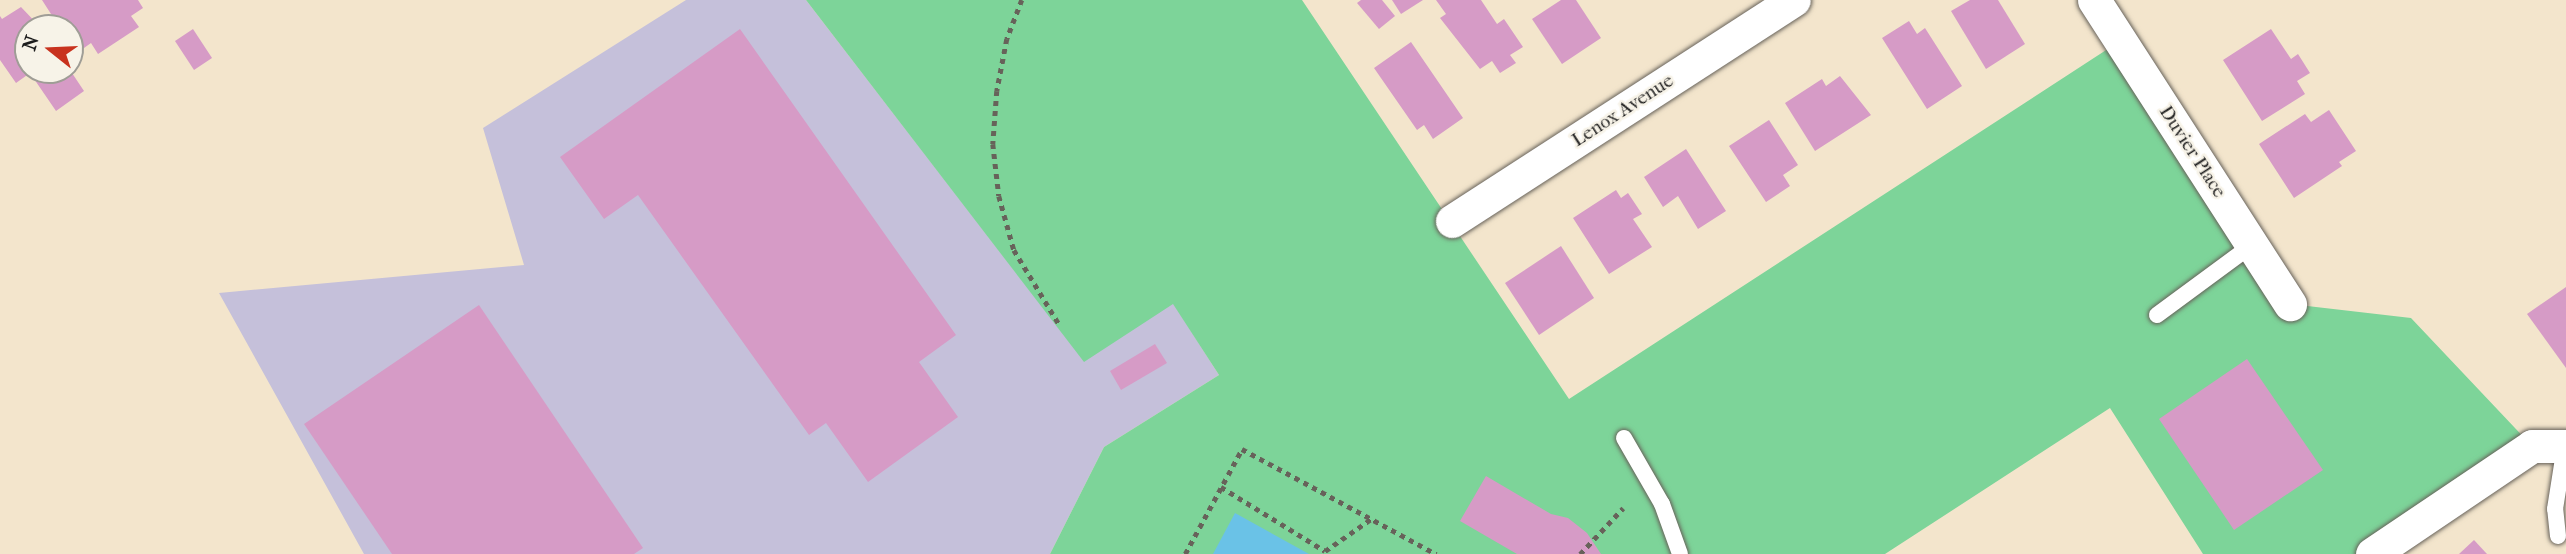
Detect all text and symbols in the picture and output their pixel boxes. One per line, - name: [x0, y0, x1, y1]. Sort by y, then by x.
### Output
- north arrow: [14, 14, 84, 84]
- text: N: [18, 33, 44, 53]
- street label: Lenox Avenue: [1568, 70, 1678, 152]
- street label: Duvier Place: [2154, 102, 2230, 202]

